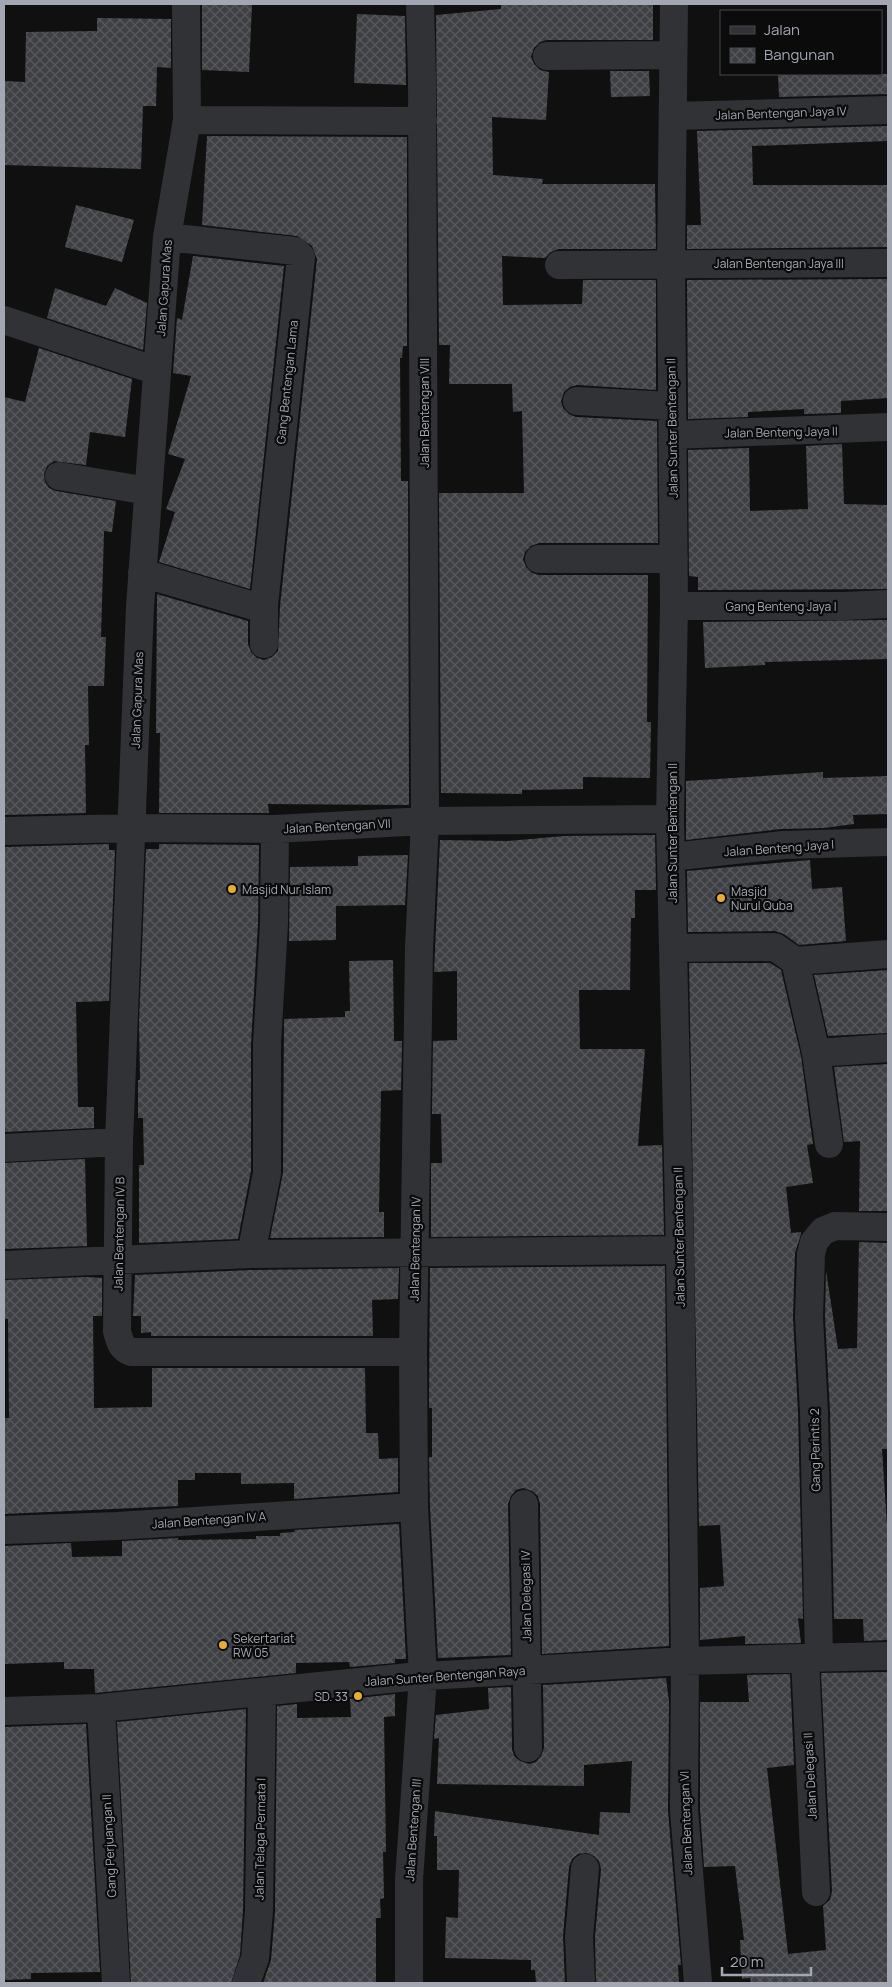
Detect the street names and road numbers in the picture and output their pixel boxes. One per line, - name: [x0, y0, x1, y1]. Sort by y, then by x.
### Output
- street label: Jalan Bentengan Jaya IV: [715, 102, 848, 124]
- street label: Jalan Gapura Mas: [152, 239, 176, 337]
- street label: Jalan Bentengan Jaya III: [714, 255, 844, 272]
- street label: Gang Bentengan Lama: [272, 319, 302, 445]
- street label: Jalan Bentengan VIII: [416, 358, 433, 468]
- street label: Jalan Sunter Bentengan II: [662, 358, 682, 498]
- street label: Jalan Benteng Jaya II: [724, 423, 838, 441]
- street label: Gang Benteng Jaya I: [726, 598, 836, 615]
- street label: Jalan Gapura Mas: [127, 651, 147, 749]
- street label: Jalan Sunter Bentengan II: [664, 763, 681, 903]
- street label: Jalan Bentengan VII: [283, 815, 391, 837]
- street label: Jalan Benteng Jaya I: [723, 836, 835, 860]
- street label: Jalan Sunter Bentengan II: [669, 1167, 689, 1307]
- street label: Jalan Bentengan IV B: [110, 1177, 128, 1291]
- street label: Jalan Bentengan IV: [406, 1196, 424, 1301]
- street label: Gang Perintis 2: [806, 1408, 824, 1492]
- street label: Jalan Bentengan IV A: [151, 1508, 267, 1532]
- street label: Jalan Delegasi IV: [517, 1549, 535, 1642]
- street label: Jalan Sunter Bentengan Raya: [364, 1662, 526, 1690]
- street label: Jalan Delegasi II: [799, 1732, 821, 1820]
- street label: Jalan Bentengan VI: [676, 1771, 696, 1875]
- street label: Jalan Telaga Permata I: [250, 1778, 270, 1900]
- street label: Jalan Bentengan III: [401, 1778, 425, 1882]
- street label: Gang Perjuangan II: [98, 1794, 120, 1898]

